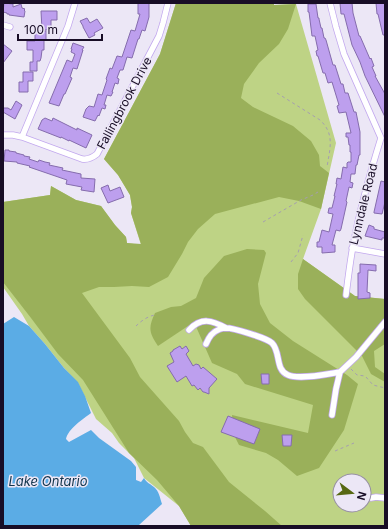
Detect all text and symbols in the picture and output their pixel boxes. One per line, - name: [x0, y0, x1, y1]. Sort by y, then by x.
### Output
- scale bar: [18, 16, 102, 42]
- text: 100 m: [24, 22, 58, 37]
- street label: Fallingbrook Drive: [93, 54, 155, 152]
- street label: Lynndale Road: [346, 162, 380, 246]
- water label: Lake Ontario: [8, 473, 88, 489]
- north arrow: [332, 473, 372, 513]
- text: N: [354, 490, 369, 502]

